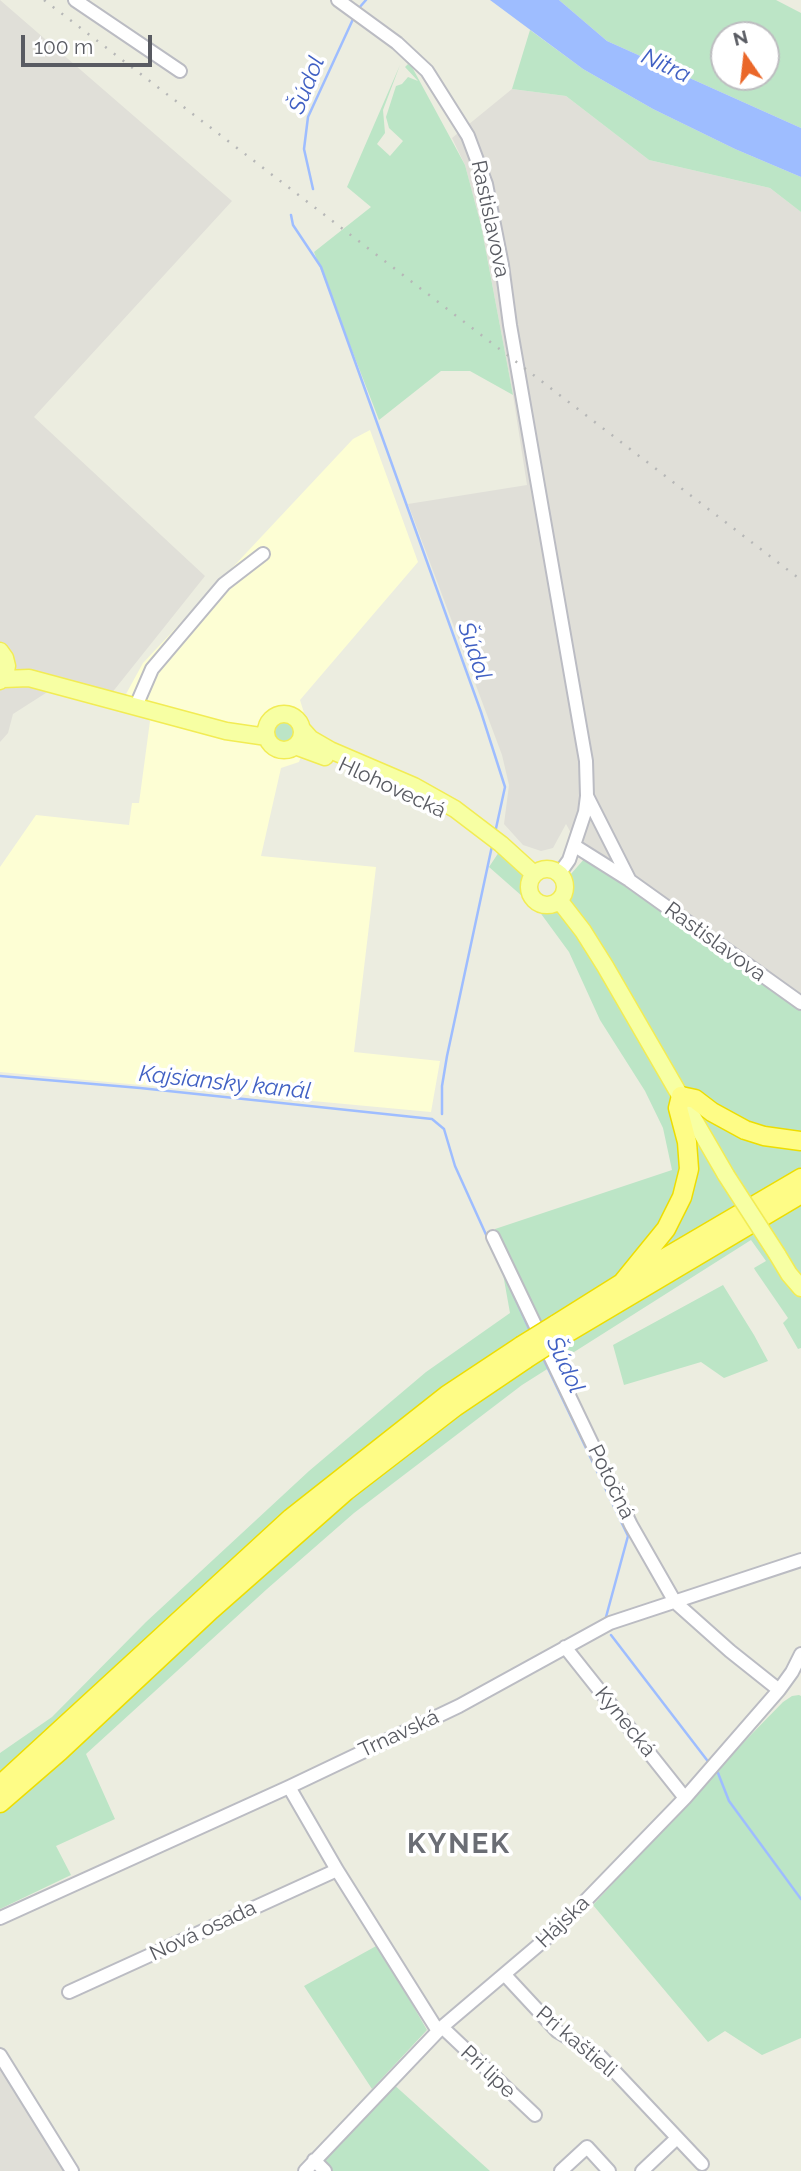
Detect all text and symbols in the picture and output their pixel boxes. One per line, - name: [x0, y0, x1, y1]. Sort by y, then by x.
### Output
- scale bar: [24, 21, 156, 65]
- north arrow: [710, 21, 780, 91]
- text: N: [731, 25, 750, 50]
- text: 100 m: [34, 34, 93, 59]
- water label: Nitra: [637, 43, 695, 89]
- water label: Šúdol: [283, 52, 331, 118]
- street label: Rastislavova: [465, 158, 515, 280]
- water label: Šúdol: [451, 618, 497, 684]
- street label: Hlohovecká: [334, 752, 450, 824]
- street label: Rastislavova: [659, 897, 771, 987]
- water label: Kajsiansky kanál: [138, 1060, 312, 1106]
- water label: Šúdol: [540, 1332, 590, 1398]
- street label: Potočná: [582, 1441, 640, 1523]
- street label: Kynecká: [589, 1682, 661, 1762]
- street label: Trnavská: [355, 1705, 443, 1763]
- district label: KYNEK: [408, 1828, 510, 1862]
- street label: Hájska: [531, 1891, 595, 1953]
- street label: Nová osada: [146, 1895, 260, 1967]
- street label: Pri kaštieli: [531, 2001, 621, 2083]
- street label: Pri lipe: [455, 2040, 521, 2104]

